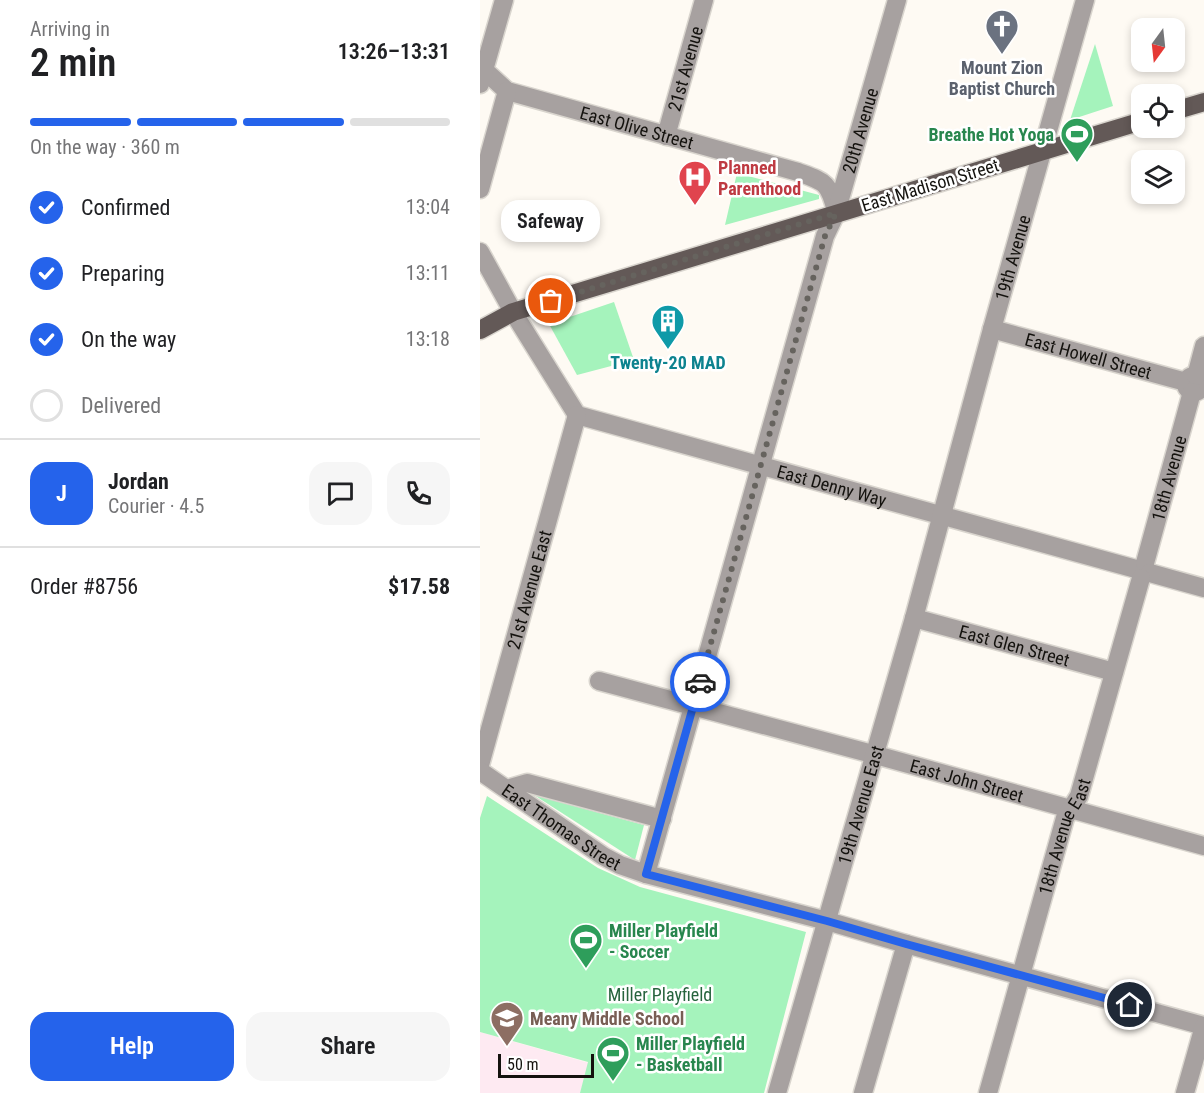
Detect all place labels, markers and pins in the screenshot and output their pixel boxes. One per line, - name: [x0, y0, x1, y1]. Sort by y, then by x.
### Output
- church icon: Mount Zion Baptist Church: [984, 8, 1020, 55]
- place label: Mount Zion Baptist Church: [949, 57, 1055, 99]
- sports icon: Breathe Hot Yoga: [1059, 116, 1095, 163]
- place label: Breathe Hot Yoga: [929, 124, 1054, 145]
- place label: Planned Parenthood: [718, 157, 801, 199]
- hospital icon: Planned Parenthood: [677, 159, 713, 206]
- callout: Safeway: [502, 199, 601, 241]
- pin: [525, 275, 576, 326]
- building icon: Twenty-20 MAD: [650, 303, 686, 350]
- place label: Twenty-20 MAD: [610, 352, 726, 373]
- place label: Miller Playfield - Soccer: [609, 920, 718, 962]
- sports icon: Miller Playfield - Soccer: [568, 922, 604, 969]
- pin: [1104, 979, 1155, 1030]
- school or university icon: Meany Middle School: [489, 1000, 525, 1047]
- place label: Meany Middle School: [530, 1008, 684, 1029]
- place label: Miller Playfield - Basketball: [636, 1033, 745, 1075]
- sports icon: Miller Playfield - Basketball: [595, 1035, 631, 1082]

